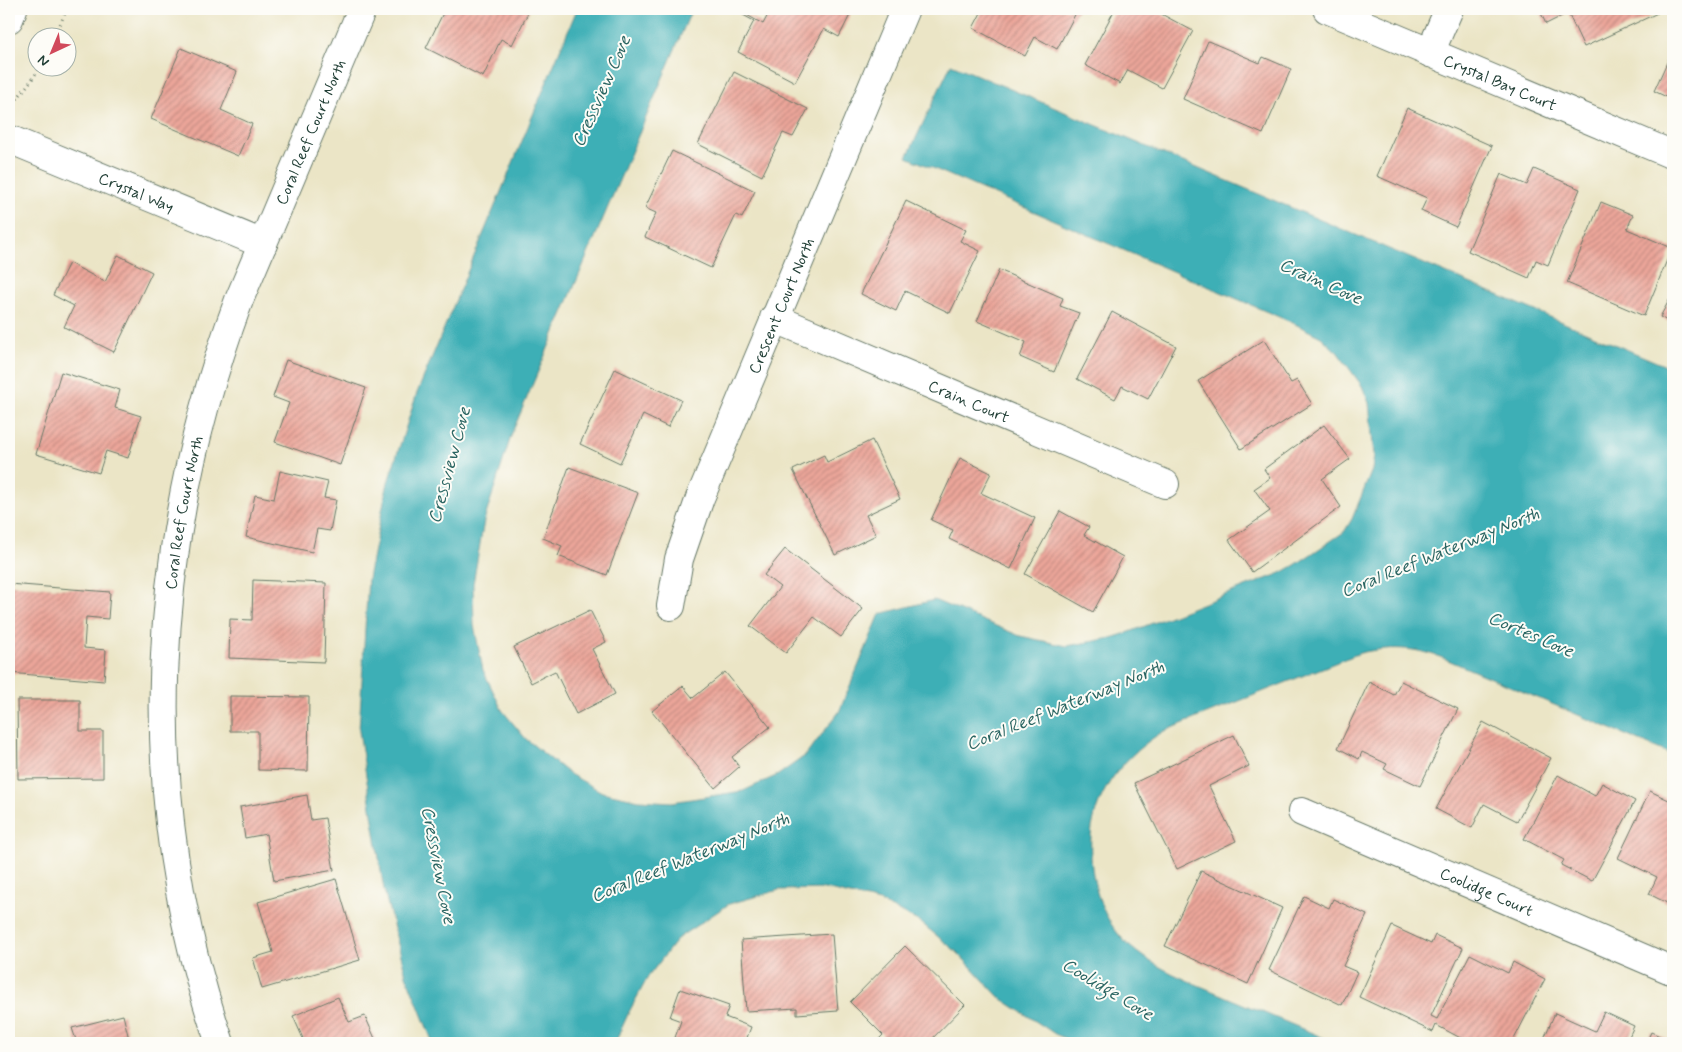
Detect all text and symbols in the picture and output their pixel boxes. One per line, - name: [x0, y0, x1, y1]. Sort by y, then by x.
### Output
- north arrow: [28, 28, 78, 78]
- water label: Cressview Cove: [567, 31, 638, 151]
- street label: Crystal Bay Court: [1440, 50, 1560, 117]
- text: N: [34, 51, 53, 70]
- street label: Coral Reef Court North: [271, 57, 351, 208]
- street label: Crystal Way: [95, 168, 177, 218]
- street label: Crescent Court North: [744, 235, 820, 377]
- water label: Crain Cove: [1275, 253, 1367, 311]
- street label: Crain Court: [925, 376, 1013, 429]
- water label: Cressview Cove: [423, 403, 477, 526]
- street label: Coral Reef Court North: [161, 434, 209, 591]
- water label: Coral Reef Waterway North: [1338, 502, 1543, 604]
- water label: Cortes Cove: [1484, 606, 1578, 664]
- water label: Coral Reef Waterway North: [963, 655, 1168, 757]
- water label: Cressview Cove: [415, 804, 461, 927]
- water label: Coral Reef Waterway North: [588, 807, 793, 909]
- street label: Coolidge Court: [1436, 863, 1536, 922]
- water label: Coolidge Cove: [1056, 953, 1159, 1029]

